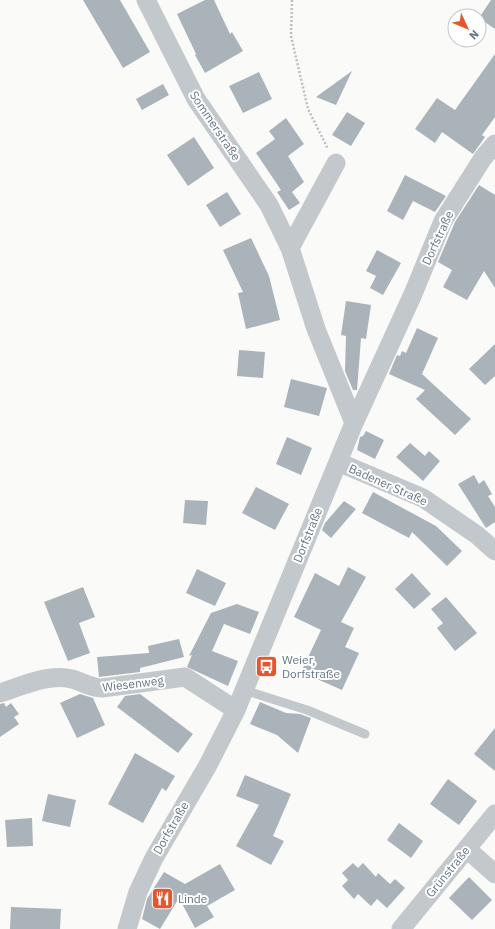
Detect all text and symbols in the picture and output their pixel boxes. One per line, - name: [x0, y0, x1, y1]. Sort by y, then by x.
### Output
- north arrow: [447, 8, 487, 48]
- text: N: [466, 27, 482, 43]
- street label: Sommerstraße: [187, 88, 244, 164]
- street label: Dorfstraße: [418, 208, 457, 267]
- street label: Badener Straße: [346, 460, 430, 509]
- street label: Dorfstraße: [290, 505, 326, 565]
- place label: Weier, Dorfstraße: [282, 652, 341, 681]
- bus stop icon: Weier, Dorfstraße: [254, 654, 280, 680]
- street label: Wiesenweg: [101, 672, 165, 695]
- street label: Dorfstraße: [150, 798, 192, 857]
- street label: Grünstraße: [422, 843, 473, 900]
- restaurant icon: Linde: [149, 886, 175, 912]
- place label: Linde: [178, 891, 208, 906]

